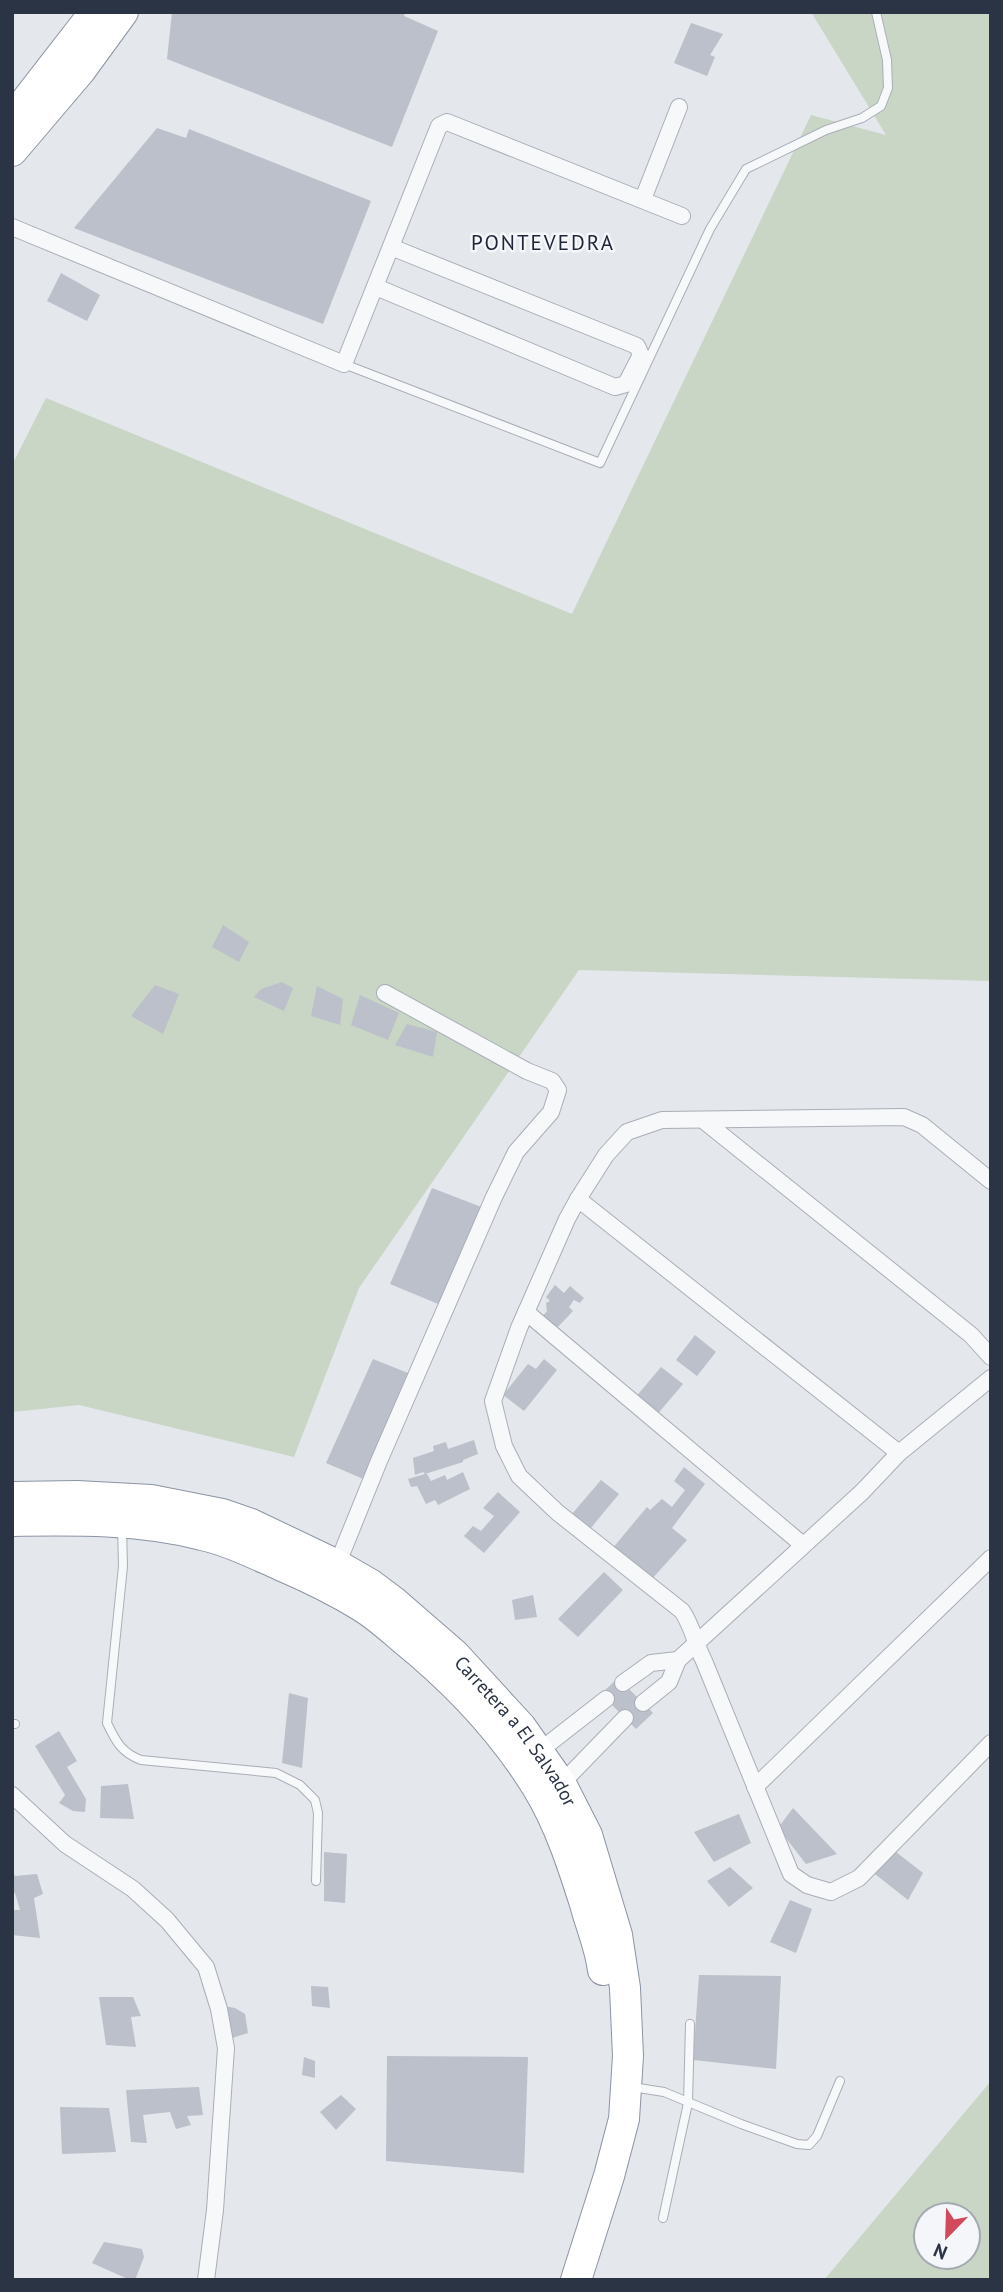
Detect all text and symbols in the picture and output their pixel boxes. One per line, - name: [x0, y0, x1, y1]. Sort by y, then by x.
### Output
- district label: PONTEVEDRA: [471, 229, 615, 256]
- street label: Carretera a El Salvador: [449, 1651, 582, 1810]
- north arrow: [912, 2201, 982, 2271]
- text: N: [930, 2238, 951, 2265]

